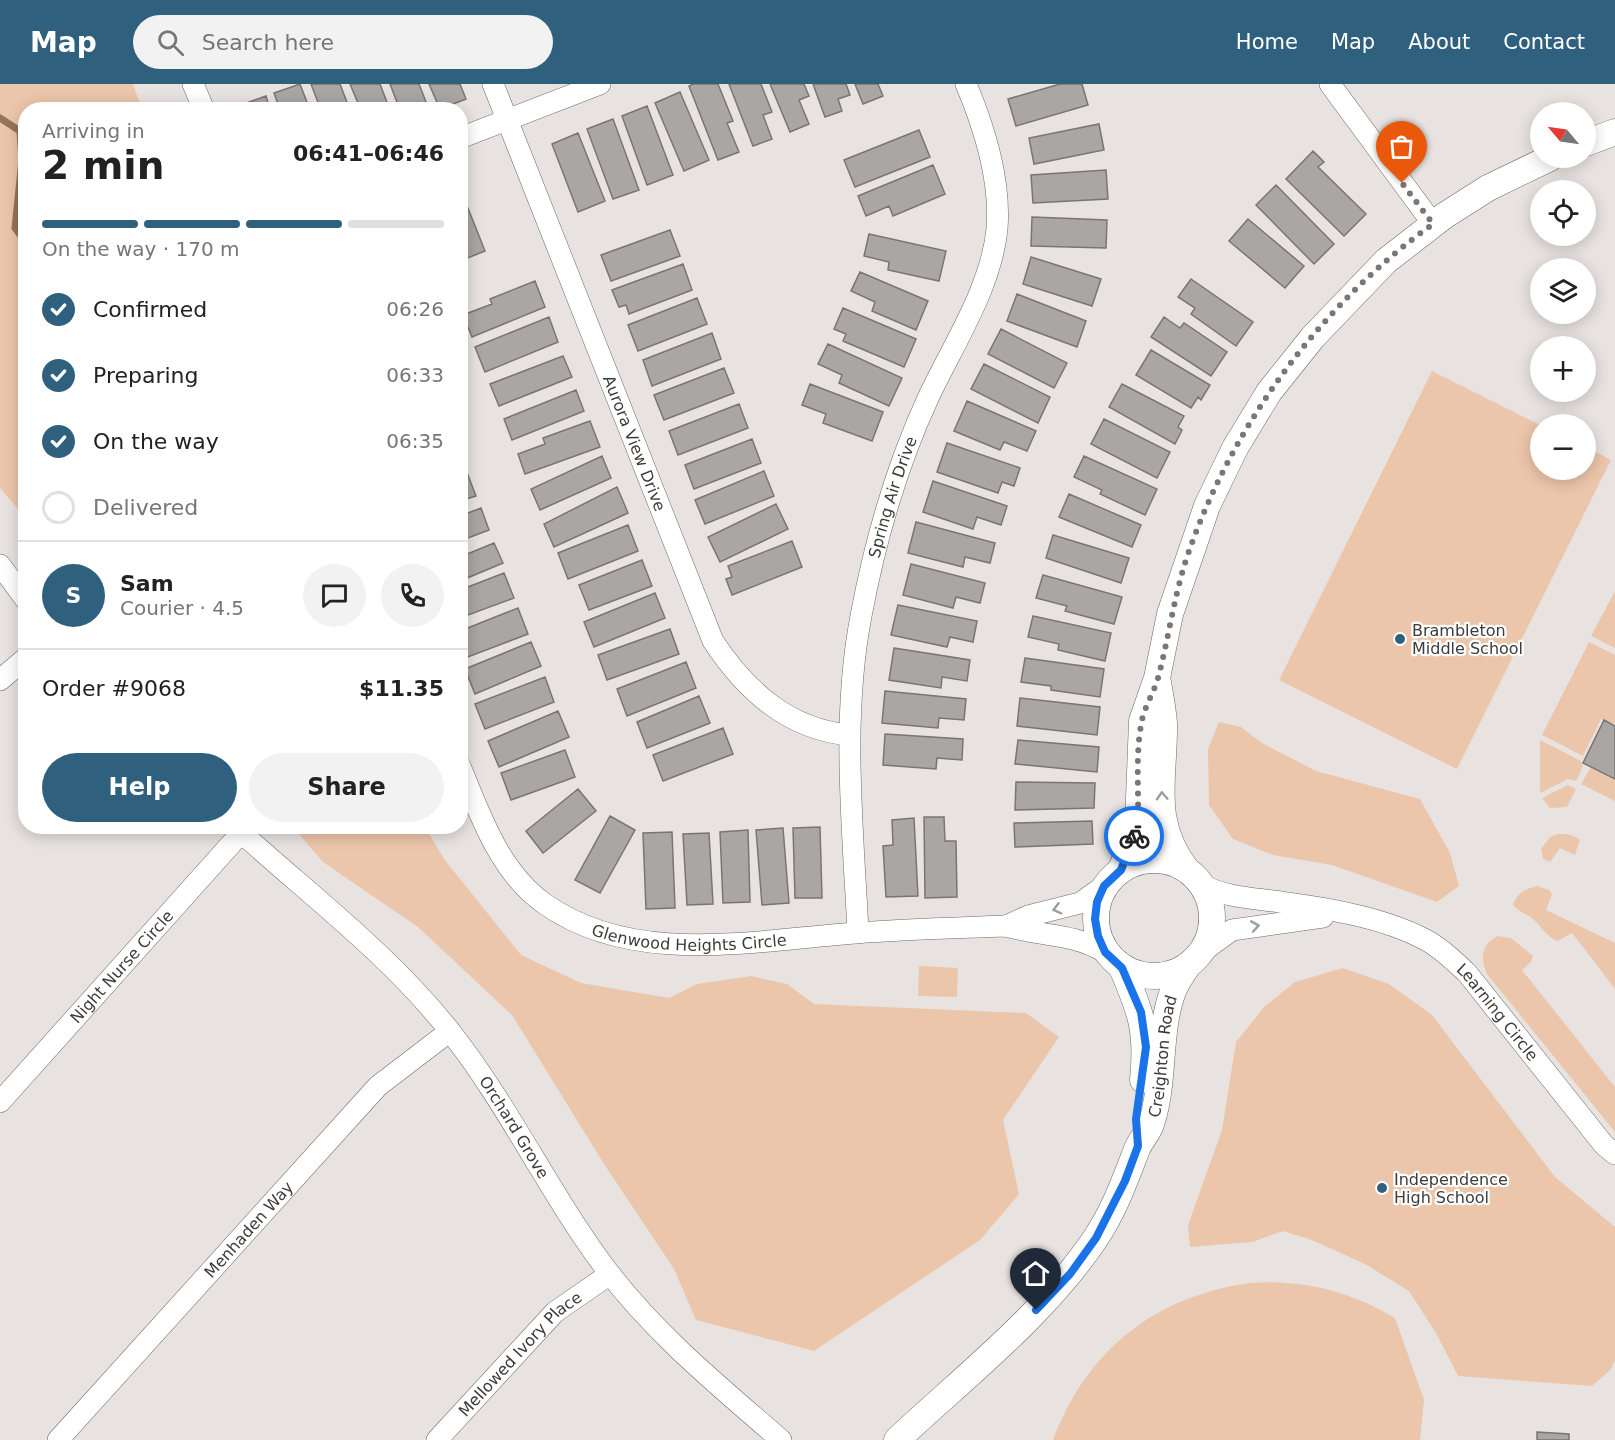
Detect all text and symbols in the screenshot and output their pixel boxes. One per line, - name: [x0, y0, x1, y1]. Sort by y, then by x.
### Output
- search box: [133, 15, 553, 69]
- text: Map: [30, 26, 97, 59]
- icon: search: [154, 26, 187, 59]
- text: Search here: [202, 30, 334, 55]
- text: Home: [1236, 30, 1298, 54]
- text: Map: [1331, 30, 1375, 54]
- text: About: [1408, 30, 1470, 54]
- text: Contact: [1503, 30, 1585, 54]
- north arrow: [1530, 102, 1596, 168]
- map controls: [1530, 102, 1596, 480]
- text: Arriving in: [42, 119, 145, 143]
- pin: [1376, 121, 1427, 183]
- icon: bag: [1385, 130, 1418, 163]
- text: 06:41–06:46: [293, 141, 444, 166]
- text: 2 min: [42, 143, 164, 188]
- button: locate: [1530, 180, 1596, 246]
- text: On the way · 170 m: [42, 237, 240, 261]
- button: layers: [1530, 258, 1596, 324]
- icon: check: [42, 293, 75, 326]
- text: Confirmed: [93, 297, 207, 322]
- text: 06:26: [386, 297, 444, 321]
- button: +: [1530, 336, 1596, 402]
- icon: check: [42, 359, 75, 392]
- text: Preparing: [93, 363, 199, 388]
- text: 06:33: [386, 363, 444, 387]
- street label: Aurora View Drive: [599, 373, 670, 514]
- button: −: [1530, 414, 1596, 480]
- icon: check: [42, 425, 75, 458]
- text: On the way: [93, 429, 219, 454]
- text: 06:35: [386, 429, 444, 453]
- street label: Spring Air Drive: [865, 434, 921, 560]
- text: Delivered: [93, 495, 198, 520]
- button: chat: [303, 564, 366, 627]
- button: phone: [381, 564, 444, 627]
- text: Sam: [120, 571, 174, 596]
- text: S: [66, 583, 81, 608]
- text: Courier · 4.5: [120, 596, 244, 620]
- place label: Brambleton Middle School: [1412, 621, 1523, 658]
- marker: Brambleton Middle School: [1393, 632, 1407, 646]
- text: Order #9068: [42, 676, 186, 701]
- text: $11.35: [359, 676, 444, 701]
- button: Help: [42, 753, 237, 822]
- button: Share: [249, 753, 444, 822]
- one-way arrow: [1155, 791, 1168, 800]
- courier: [1104, 806, 1164, 866]
- icon: bike: [1118, 820, 1151, 853]
- one-way arrow: [1052, 902, 1063, 914]
- street label: Night Nurse Circle: [66, 906, 177, 1027]
- street label: Glenwood Heights Circle: [589, 920, 787, 955]
- one-way arrow: [1249, 920, 1259, 933]
- street label: Learning Circle: [1453, 959, 1542, 1065]
- street label: Creighton Road: [1144, 993, 1181, 1120]
- street label: Orchard Grove: [475, 1073, 553, 1182]
- place label: Independence High School: [1394, 1170, 1508, 1207]
- street label: Menhaden Way: [201, 1178, 297, 1282]
- marker: Independence High School: [1375, 1181, 1389, 1195]
- pin: [1010, 1248, 1061, 1310]
- icon: home: [1019, 1257, 1052, 1290]
- street label: Mellowed Ivory Place: [455, 1288, 585, 1420]

